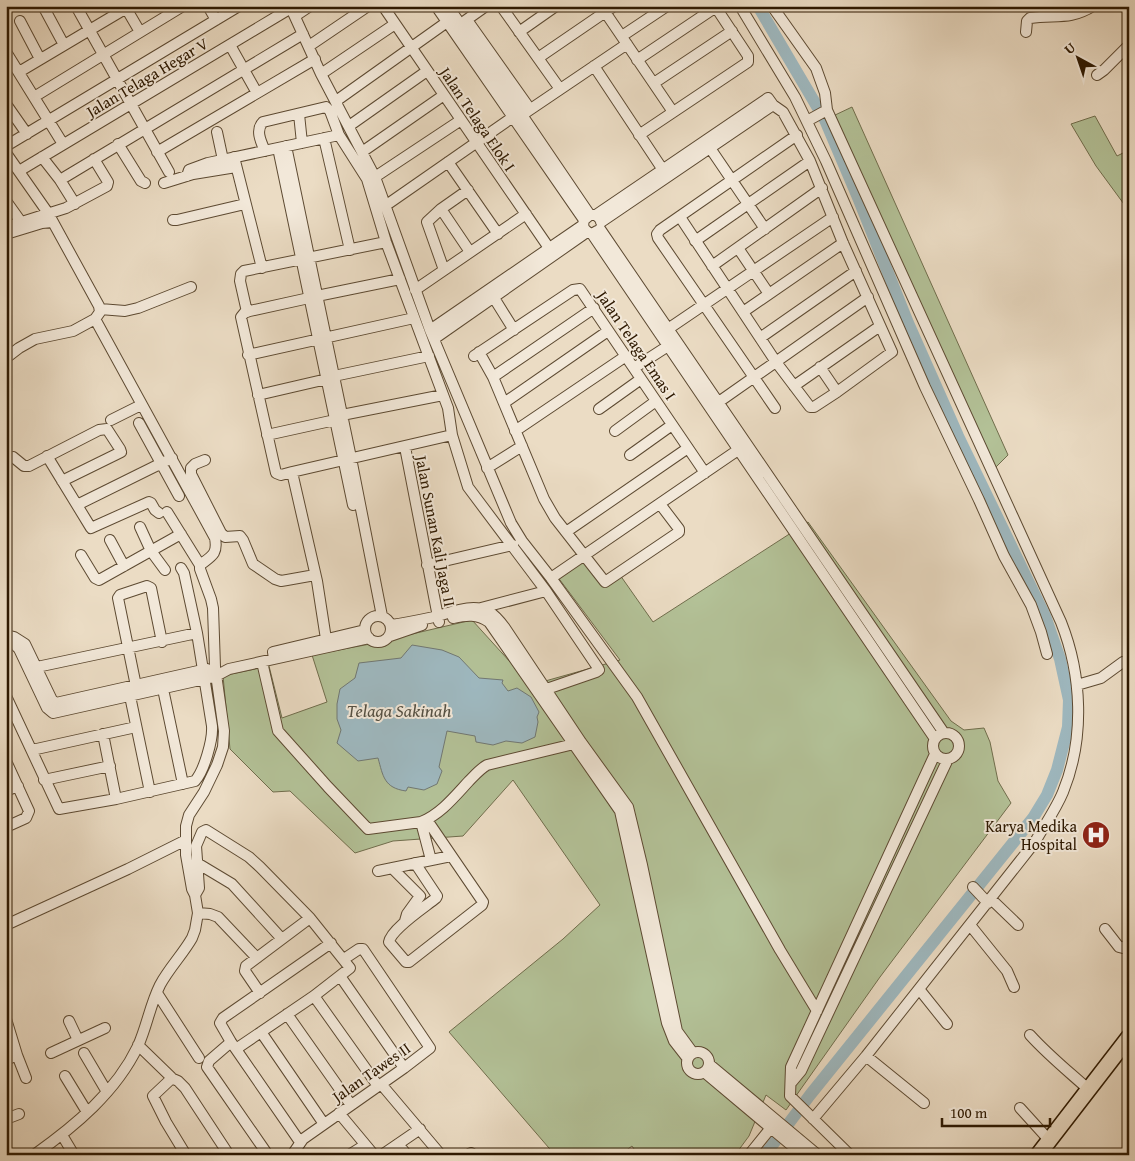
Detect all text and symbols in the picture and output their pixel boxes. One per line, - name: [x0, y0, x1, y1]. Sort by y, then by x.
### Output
- street label: Jalan Telaga Hegar V: [80, 31, 213, 124]
- north arrow: [1052, 32, 1102, 82]
- text: U: [1060, 37, 1080, 59]
- street label: Jalan Telaga Elok I: [433, 60, 522, 176]
- street label: Jalan Telaga Emas I: [590, 284, 683, 405]
- street label: Jalan Sunan Kali Jaga II: [409, 451, 462, 609]
- water label: Telaga Sakinah: [347, 697, 451, 724]
- place label: Karya Medika Hospital: [985, 814, 1078, 856]
- hospital icon: Karya Medika Hospital: [1081, 820, 1111, 850]
- street label: Jalan Tawes II: [325, 1036, 415, 1109]
- scale bar: [942, 1096, 1050, 1128]
- text: 100 m: [950, 1102, 988, 1123]

